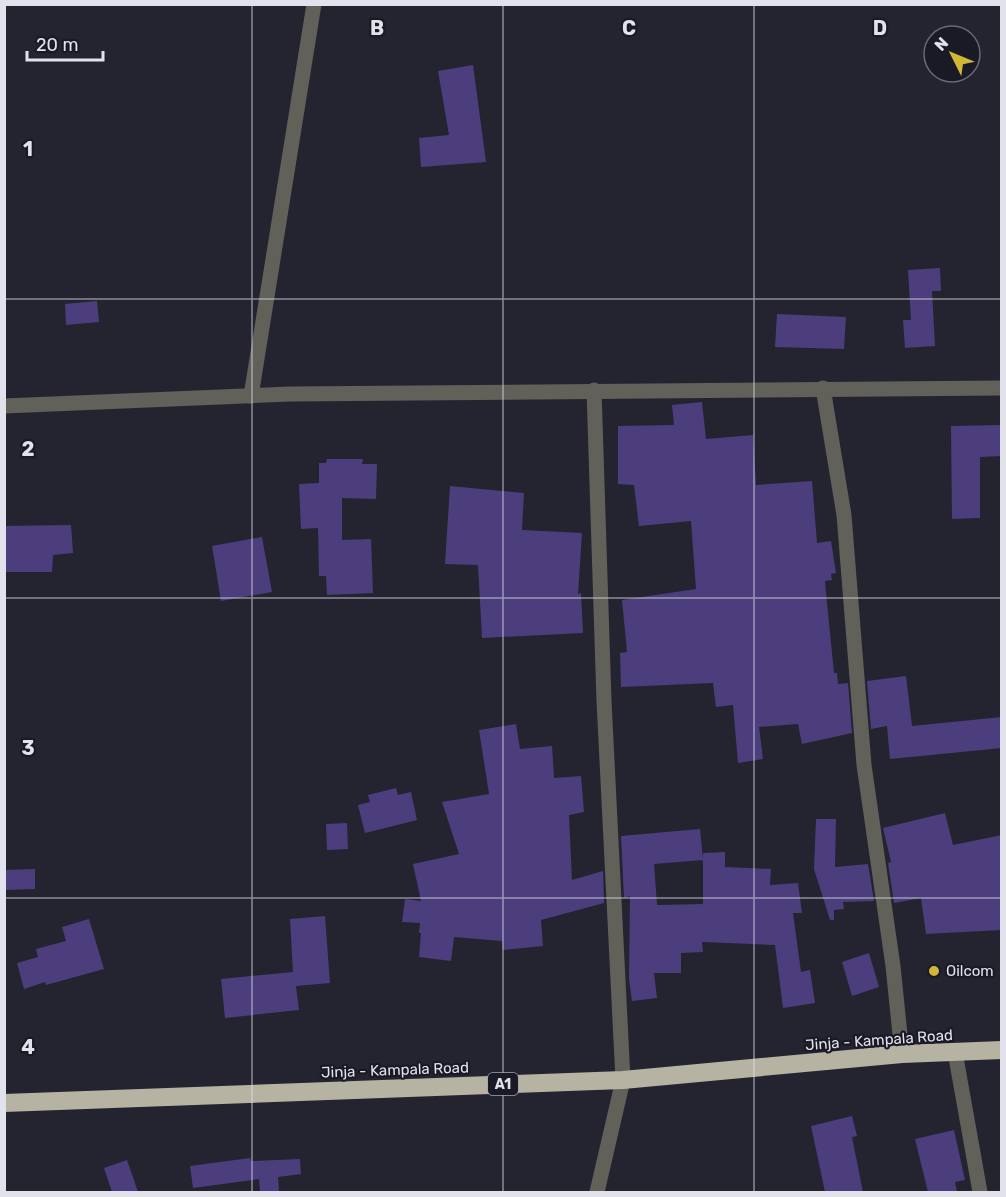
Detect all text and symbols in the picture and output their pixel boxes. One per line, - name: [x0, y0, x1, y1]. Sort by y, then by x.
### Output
- text: B: [370, 16, 384, 40]
- text: C: [622, 16, 636, 40]
- text: D: [873, 16, 887, 40]
- scale bar: [27, 24, 104, 62]
- north arrow: [922, 24, 982, 84]
- text: N: [931, 33, 952, 55]
- text: 20 m: [36, 34, 78, 56]
- text: 1: [23, 137, 33, 161]
- text: 2: [22, 437, 35, 461]
- text: 3: [21, 736, 35, 760]
- place label: Oilcom: [946, 962, 994, 980]
- marker: Oilcom: [927, 964, 941, 978]
- street label: Jinja - Kampala Road: [805, 1026, 953, 1054]
- text: 4: [21, 1035, 35, 1059]
- street label: Jinja - Kampala Road: [321, 1058, 469, 1082]
- road number: A1: [488, 1073, 518, 1095]

